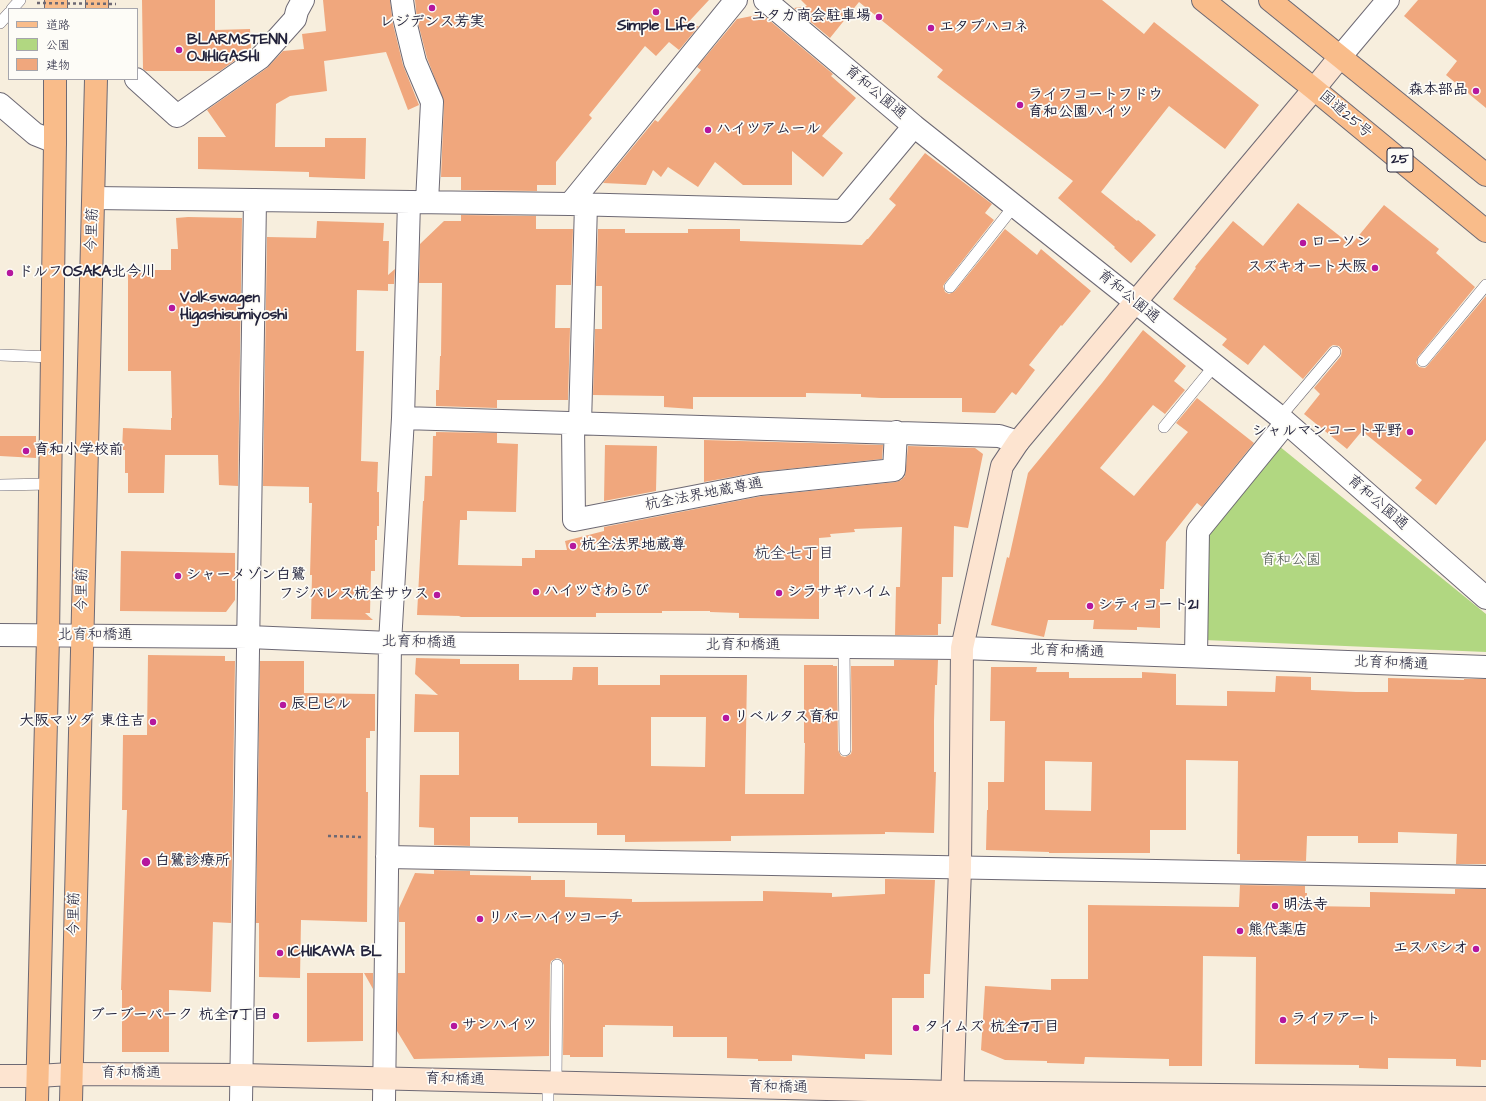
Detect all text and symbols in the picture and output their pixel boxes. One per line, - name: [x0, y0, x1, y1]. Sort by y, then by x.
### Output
- marker: レジデンス芳実: [427, 3, 437, 13]
- marker: Simple Life: [651, 7, 661, 17]
- legend: [8, 8, 138, 80]
- place label: ユタカ商会駐車場: [751, 8, 871, 26]
- marker: ユタカ商会駐車場: [874, 12, 884, 22]
- place label: レジデンス芳実: [380, 14, 484, 32]
- text: 道路: [46, 17, 70, 34]
- place label: Simple Life: [617, 18, 695, 36]
- place label: エタプハコネ: [939, 19, 1029, 37]
- marker: エタプハコネ: [926, 23, 936, 33]
- place label: BLARMSTENN OJIHIGASHI: [187, 32, 287, 67]
- text: 公園: [46, 37, 70, 54]
- marker: BLARMSTENN OJIHIGASHI: [174, 45, 184, 55]
- text: 建物: [46, 57, 70, 74]
- street label: 育和公園通: [840, 62, 910, 124]
- place label: 森本部品: [1408, 82, 1468, 100]
- marker: 森本部品: [1471, 86, 1481, 96]
- place label: ライフコートフドウ 育和公園ハイツ: [1028, 87, 1163, 122]
- street label: 国道25号: [1315, 87, 1375, 143]
- marker: ライフコートフドウ 育和公園ハイツ: [1015, 100, 1025, 110]
- place label: ハイツアムール: [716, 121, 821, 139]
- marker: ハイツアムール: [703, 125, 713, 135]
- road number: 25: [1387, 148, 1413, 172]
- street label: 今里筋: [83, 207, 103, 253]
- place label: ローソン: [1311, 234, 1371, 252]
- marker: ローソン: [1298, 238, 1308, 248]
- place label: スズキオート大阪: [1247, 259, 1367, 277]
- marker: スズキオート大阪: [1370, 263, 1380, 273]
- place label: ドルフOSAKA北今川: [18, 264, 156, 282]
- street label: 育和公園通: [1093, 266, 1163, 328]
- marker: ドルフOSAKA北今川: [5, 268, 15, 278]
- place label: Volkswagen Higashisumiyoshi: [180, 290, 287, 325]
- marker: Volkswagen Higashisumiyoshi: [167, 303, 177, 313]
- place label: シャルマンコート平野: [1252, 423, 1402, 441]
- marker: シャルマンコート平野: [1405, 427, 1415, 437]
- place label: 育和小学校前: [34, 442, 124, 460]
- marker: 育和小学校前: [21, 446, 31, 456]
- street label: 育和公園通: [1343, 472, 1411, 534]
- street label: 杭全法界地蔵尊通: [643, 475, 765, 515]
- place label: 杭全法界地蔵尊: [581, 537, 686, 555]
- marker: 杭全法界地蔵尊: [568, 541, 578, 551]
- district label: 杭全七丁目: [754, 545, 834, 565]
- park label: 育和公園: [1261, 552, 1321, 570]
- street label: 今里筋: [74, 567, 92, 613]
- place label: シャーメゾン白鷺: [186, 567, 306, 585]
- marker: シャーメゾン白鷺: [173, 571, 183, 581]
- place label: ハイツさわらび: [544, 583, 649, 601]
- place label: シラサギハイム: [787, 584, 892, 602]
- place label: フジパレス杭全サウス: [279, 586, 429, 604]
- marker: ハイツさわらび: [531, 587, 541, 597]
- marker: シラサギハイム: [774, 588, 784, 598]
- marker: フジパレス杭全サウス: [432, 590, 442, 600]
- place label: シティコート21: [1098, 597, 1199, 615]
- marker: シティコート21: [1085, 601, 1095, 611]
- street label: 北育和橋通: [58, 627, 132, 645]
- street label: 北育和橋通: [381, 633, 457, 653]
- street label: 北育和橋通: [706, 637, 780, 655]
- street label: 北育和橋通: [1029, 642, 1105, 662]
- street label: 北育和橋通: [1353, 654, 1429, 674]
- place label: 辰巳ビル: [291, 696, 351, 714]
- marker: 辰巳ビル: [278, 700, 288, 710]
- place label: リベルタス育和: [734, 709, 839, 727]
- place label: 大阪マツダ 東住吉: [19, 713, 145, 731]
- marker: リベルタス育和: [721, 713, 731, 723]
- marker: 大阪マツダ 東住吉: [148, 717, 158, 727]
- place label: 白鷺診療所: [155, 853, 230, 871]
- marker: 白鷺診療所: [140, 856, 152, 868]
- street label: 今里筋: [66, 891, 84, 937]
- place label: 明法寺: [1283, 897, 1328, 915]
- marker: 明法寺: [1270, 901, 1280, 911]
- place label: リバーハイツコーチ: [488, 910, 623, 928]
- marker: リバーハイツコーチ: [475, 914, 485, 924]
- place label: 熊代薬店: [1248, 922, 1308, 940]
- marker: 熊代薬店: [1235, 926, 1245, 936]
- place label: エスパシオ: [1393, 940, 1468, 958]
- place label: ICHIKAWA BL: [288, 944, 382, 962]
- marker: エスパシオ: [1471, 944, 1481, 954]
- marker: ICHIKAWA BL: [275, 948, 285, 958]
- place label: ブーブーパーク 杭全7丁目: [90, 1007, 268, 1025]
- marker: ブーブーパーク 杭全7丁目: [271, 1011, 281, 1021]
- place label: ライフアート: [1291, 1011, 1380, 1029]
- marker: ライフアート: [1278, 1015, 1288, 1025]
- place label: サンハイツ: [462, 1017, 537, 1035]
- place label: タイムズ 杭全7丁目: [924, 1019, 1059, 1037]
- marker: サンハイツ: [449, 1021, 459, 1031]
- marker: タイムズ 杭全7丁目: [911, 1023, 921, 1033]
- street label: 育和橋通: [101, 1065, 161, 1083]
- street label: 育和橋通: [425, 1070, 485, 1090]
- street label: 育和橋通: [748, 1078, 808, 1098]

